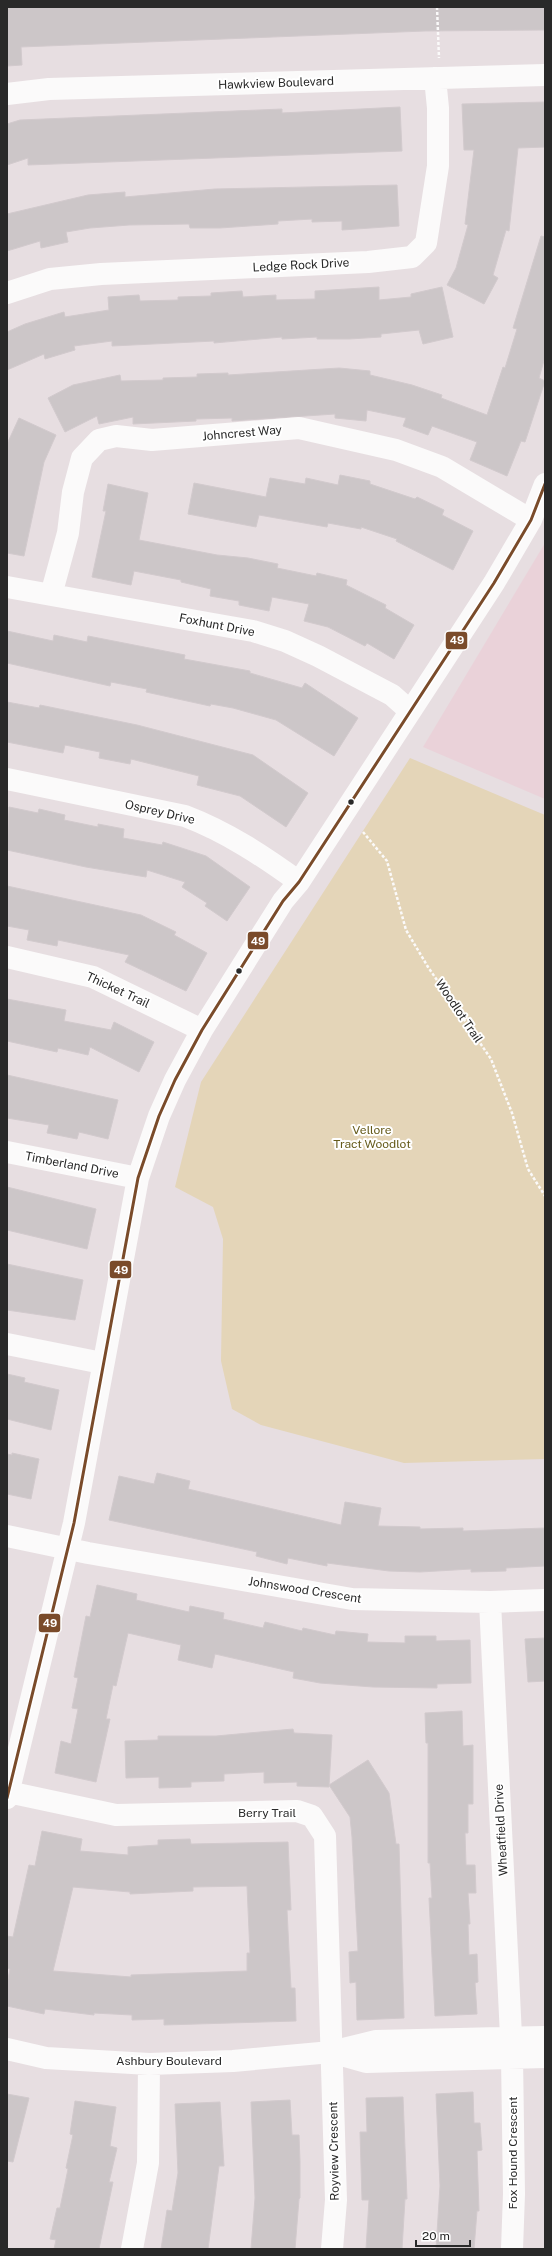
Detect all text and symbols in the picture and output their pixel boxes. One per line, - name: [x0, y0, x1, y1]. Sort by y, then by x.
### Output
- street label: Hawkview Boulevard: [218, 74, 334, 92]
- street label: Ledge Rock Drive: [252, 255, 350, 275]
- street label: Johncrest Way: [201, 422, 283, 443]
- street label: Foxhunt Drive: [178, 611, 256, 639]
- line badge: 49: [445, 631, 468, 650]
- text: 49: [450, 634, 464, 646]
- street label: Osprey Drive: [124, 797, 196, 827]
- unlabelled marker: [346, 797, 356, 807]
- line badge: 49: [247, 931, 269, 950]
- text: 49: [251, 935, 265, 947]
- unlabelled marker: [234, 966, 244, 976]
- street label: Thicket Trail: [84, 969, 152, 1011]
- street label: Woodlot Trail: [433, 977, 486, 1046]
- park label: Vellore Tract Woodlot: [333, 1123, 411, 1151]
- street label: Timberland Drive: [24, 1149, 120, 1181]
- line badge: 49: [109, 1260, 132, 1279]
- text: 49: [114, 1264, 128, 1276]
- street label: Johnswood Crescent: [247, 1574, 363, 1606]
- line badge: 49: [38, 1613, 61, 1633]
- text: 49: [43, 1617, 57, 1629]
- street label: Wheatfield Drive: [492, 1783, 510, 1876]
- street label: Berry Trail: [238, 1806, 296, 1820]
- street label: Ashbury Boulevard: [116, 2054, 222, 2068]
- street label: Fox Hound Crescent: [506, 2096, 520, 2210]
- street label: Royview Crescent: [326, 2101, 342, 2201]
- scale bar: [416, 2222, 470, 2248]
- text: 20 m: [422, 2229, 450, 2243]

